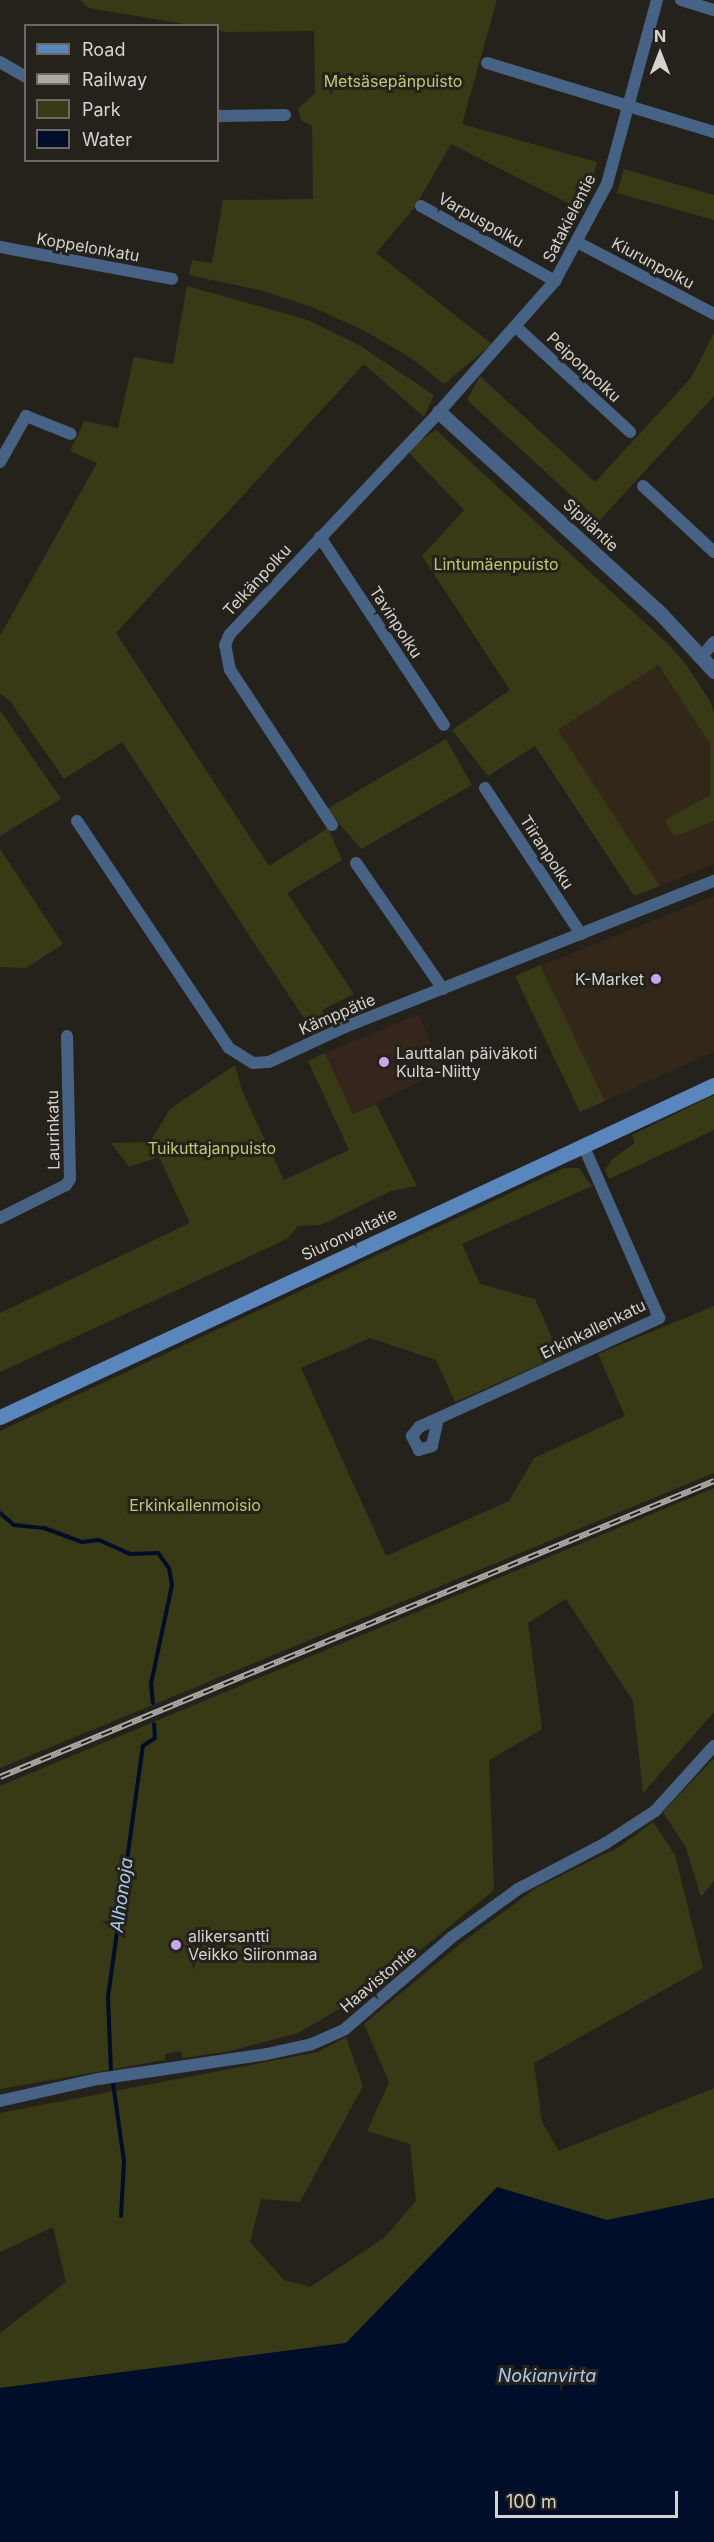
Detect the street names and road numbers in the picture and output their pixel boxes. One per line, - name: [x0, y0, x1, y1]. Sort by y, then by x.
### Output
- street label: Satakielentie: [539, 171, 599, 265]
- street label: Varpuspolku: [435, 189, 527, 251]
- street label: Koppelonkatu: [35, 229, 141, 265]
- street label: Kiurunpolku: [608, 233, 698, 293]
- street label: Peiponpolku: [543, 328, 625, 406]
- street label: Sipiläntie: [559, 495, 623, 555]
- street label: Telkänpolku: [219, 540, 295, 620]
- street label: Tavinpolku: [366, 582, 426, 662]
- street label: Tiiranpolku: [516, 812, 578, 892]
- street label: Kämppätie: [296, 989, 378, 1039]
- street label: Laurinkatu: [43, 1090, 63, 1170]
- street label: Siuronvaltatie: [298, 1204, 400, 1264]
- street label: Erkinkallenkatu: [537, 1295, 649, 1363]
- street label: Haavistontie: [336, 1942, 420, 2016]

